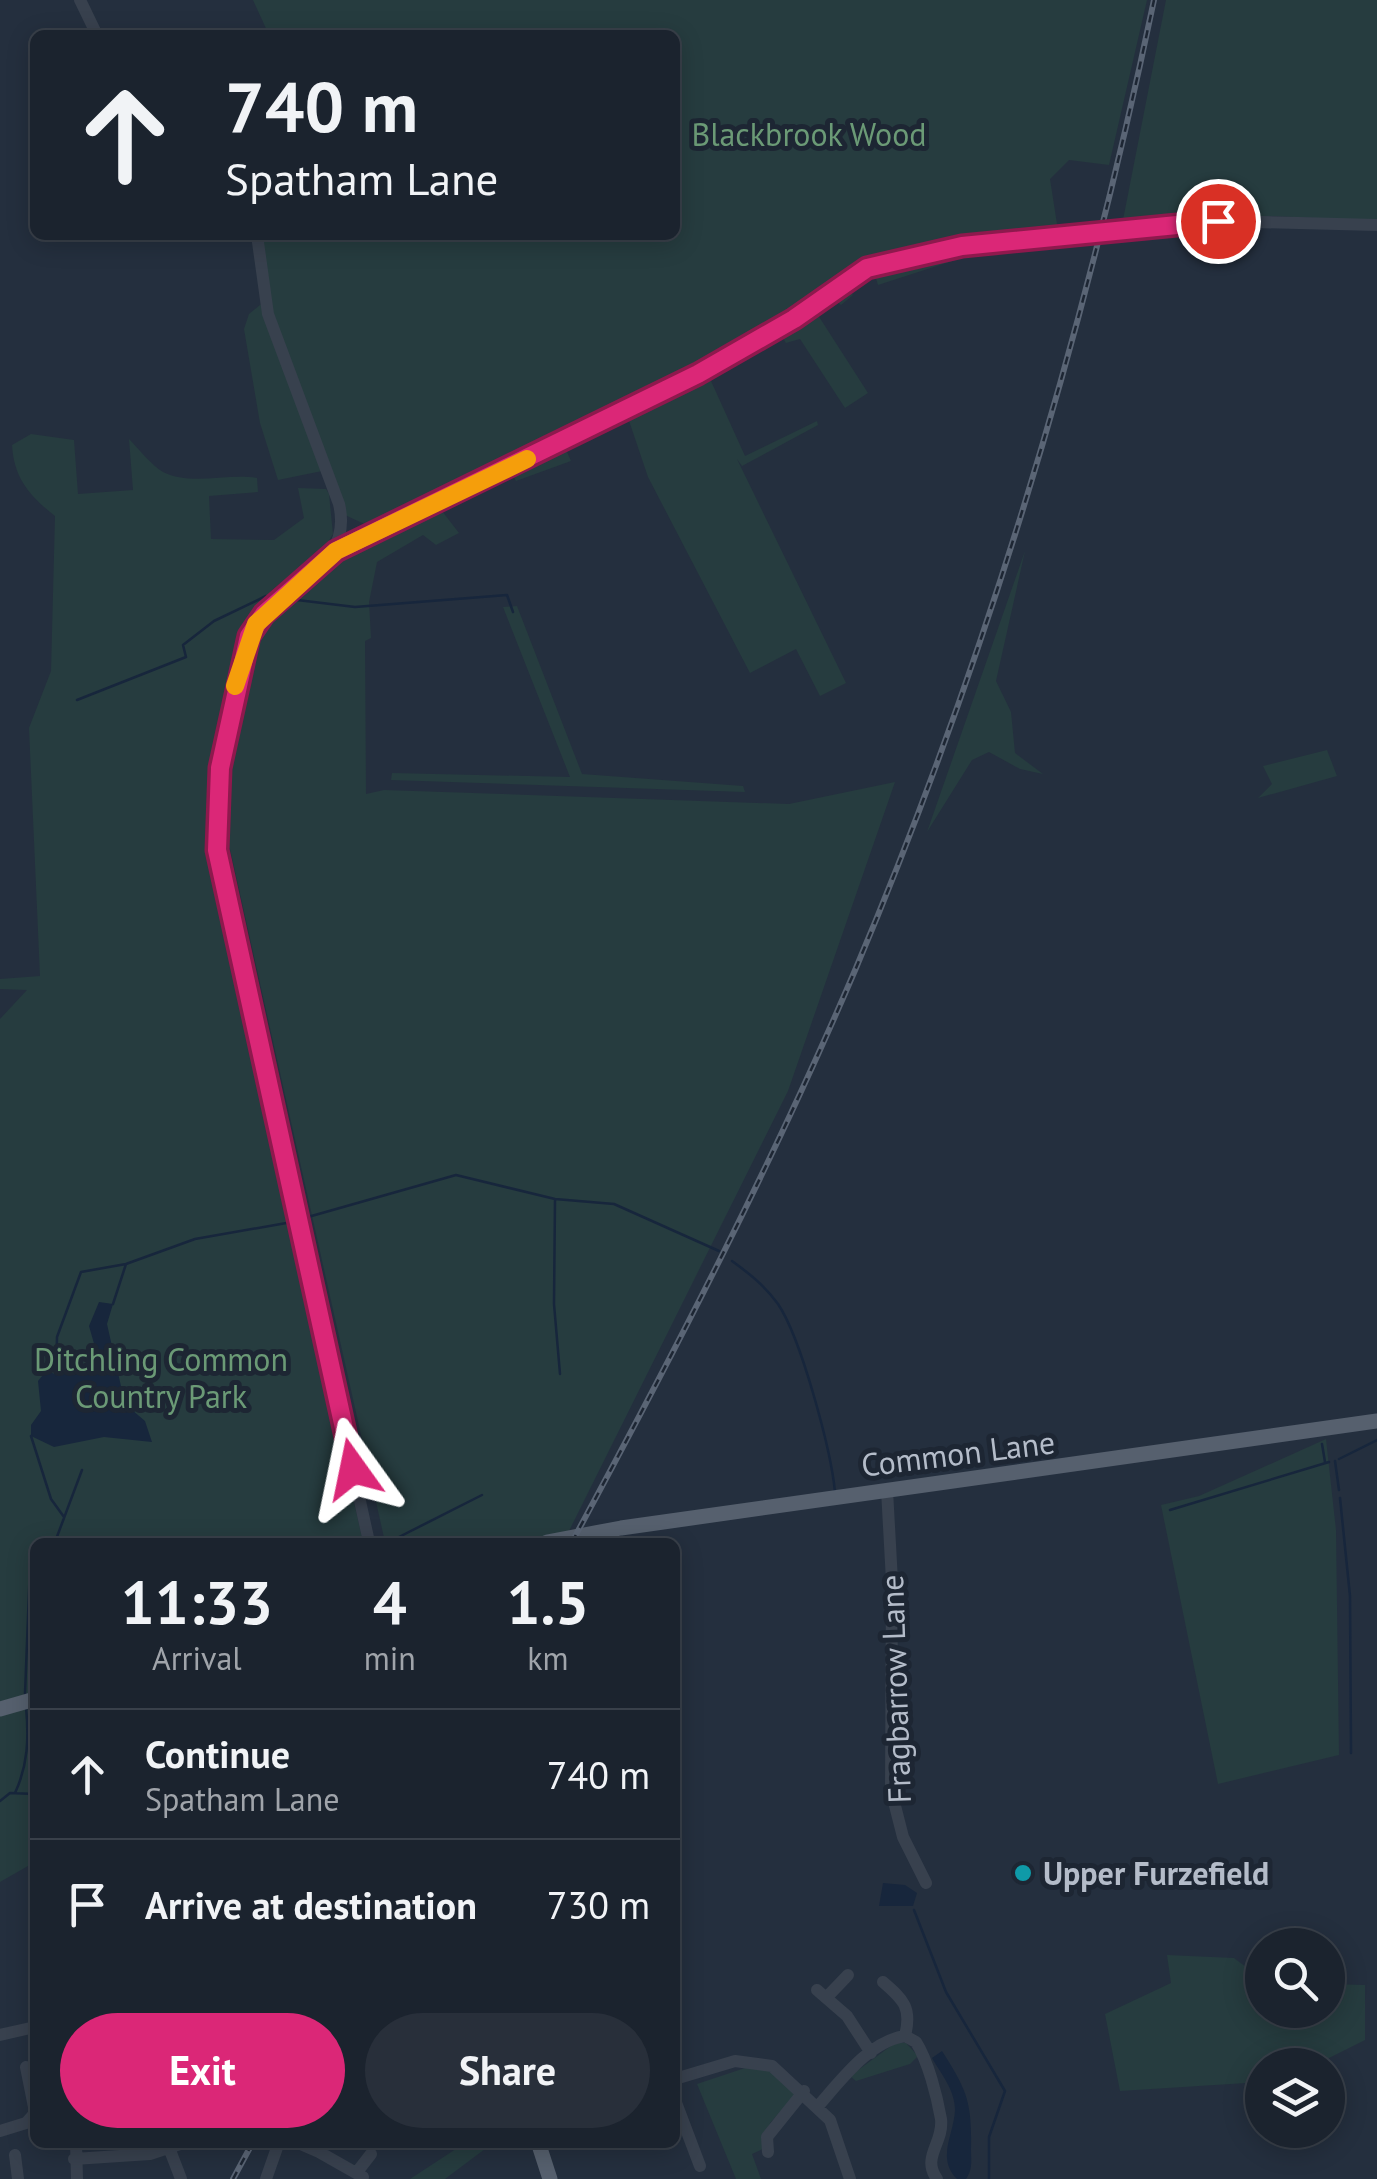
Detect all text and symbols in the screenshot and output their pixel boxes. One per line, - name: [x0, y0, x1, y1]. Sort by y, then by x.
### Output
- text: 740 m: [225, 61, 418, 151]
- icon: ahead: [60, 70, 190, 200]
- park label: Blackbrook Wood: [691, 113, 927, 155]
- text: Spatham Lane: [225, 149, 498, 207]
- pin: [1176, 179, 1261, 264]
- icon: arrive: [1191, 194, 1246, 249]
- park label: Ditchling Common Country Park: [34, 1338, 288, 1417]
- position arrow: [301, 1417, 405, 1521]
- street label: Common Lane: [859, 1420, 1057, 1486]
- text: 11:33: [121, 1563, 273, 1641]
- text: 4: [373, 1563, 407, 1641]
- text: 1.5: [506, 1563, 589, 1641]
- street label: Fragbarrow Lane: [870, 1574, 920, 1804]
- text: Arrival: [152, 1637, 242, 1679]
- text: min: [364, 1637, 416, 1679]
- text: km: [527, 1637, 569, 1679]
- text: Continue: [145, 1729, 290, 1778]
- icon: ahead: [60, 1747, 115, 1802]
- text: 740 m: [547, 1750, 650, 1799]
- text: Spatham Lane: [145, 1778, 339, 1820]
- place label: Upper Furzefield: [1043, 1852, 1269, 1894]
- marker: Upper Furzefield: [1012, 1862, 1034, 1884]
- icon: arrive: [60, 1877, 115, 1932]
- text: Arrive at destination: [145, 1880, 477, 1929]
- text: 730 m: [547, 1880, 650, 1929]
- map controls: [1245, 1928, 1345, 2148]
- button: search: [1245, 1928, 1345, 2028]
- button: Exit: [60, 2013, 345, 2128]
- button: Share: [365, 2013, 650, 2128]
- button: layers: [1245, 2048, 1345, 2148]

